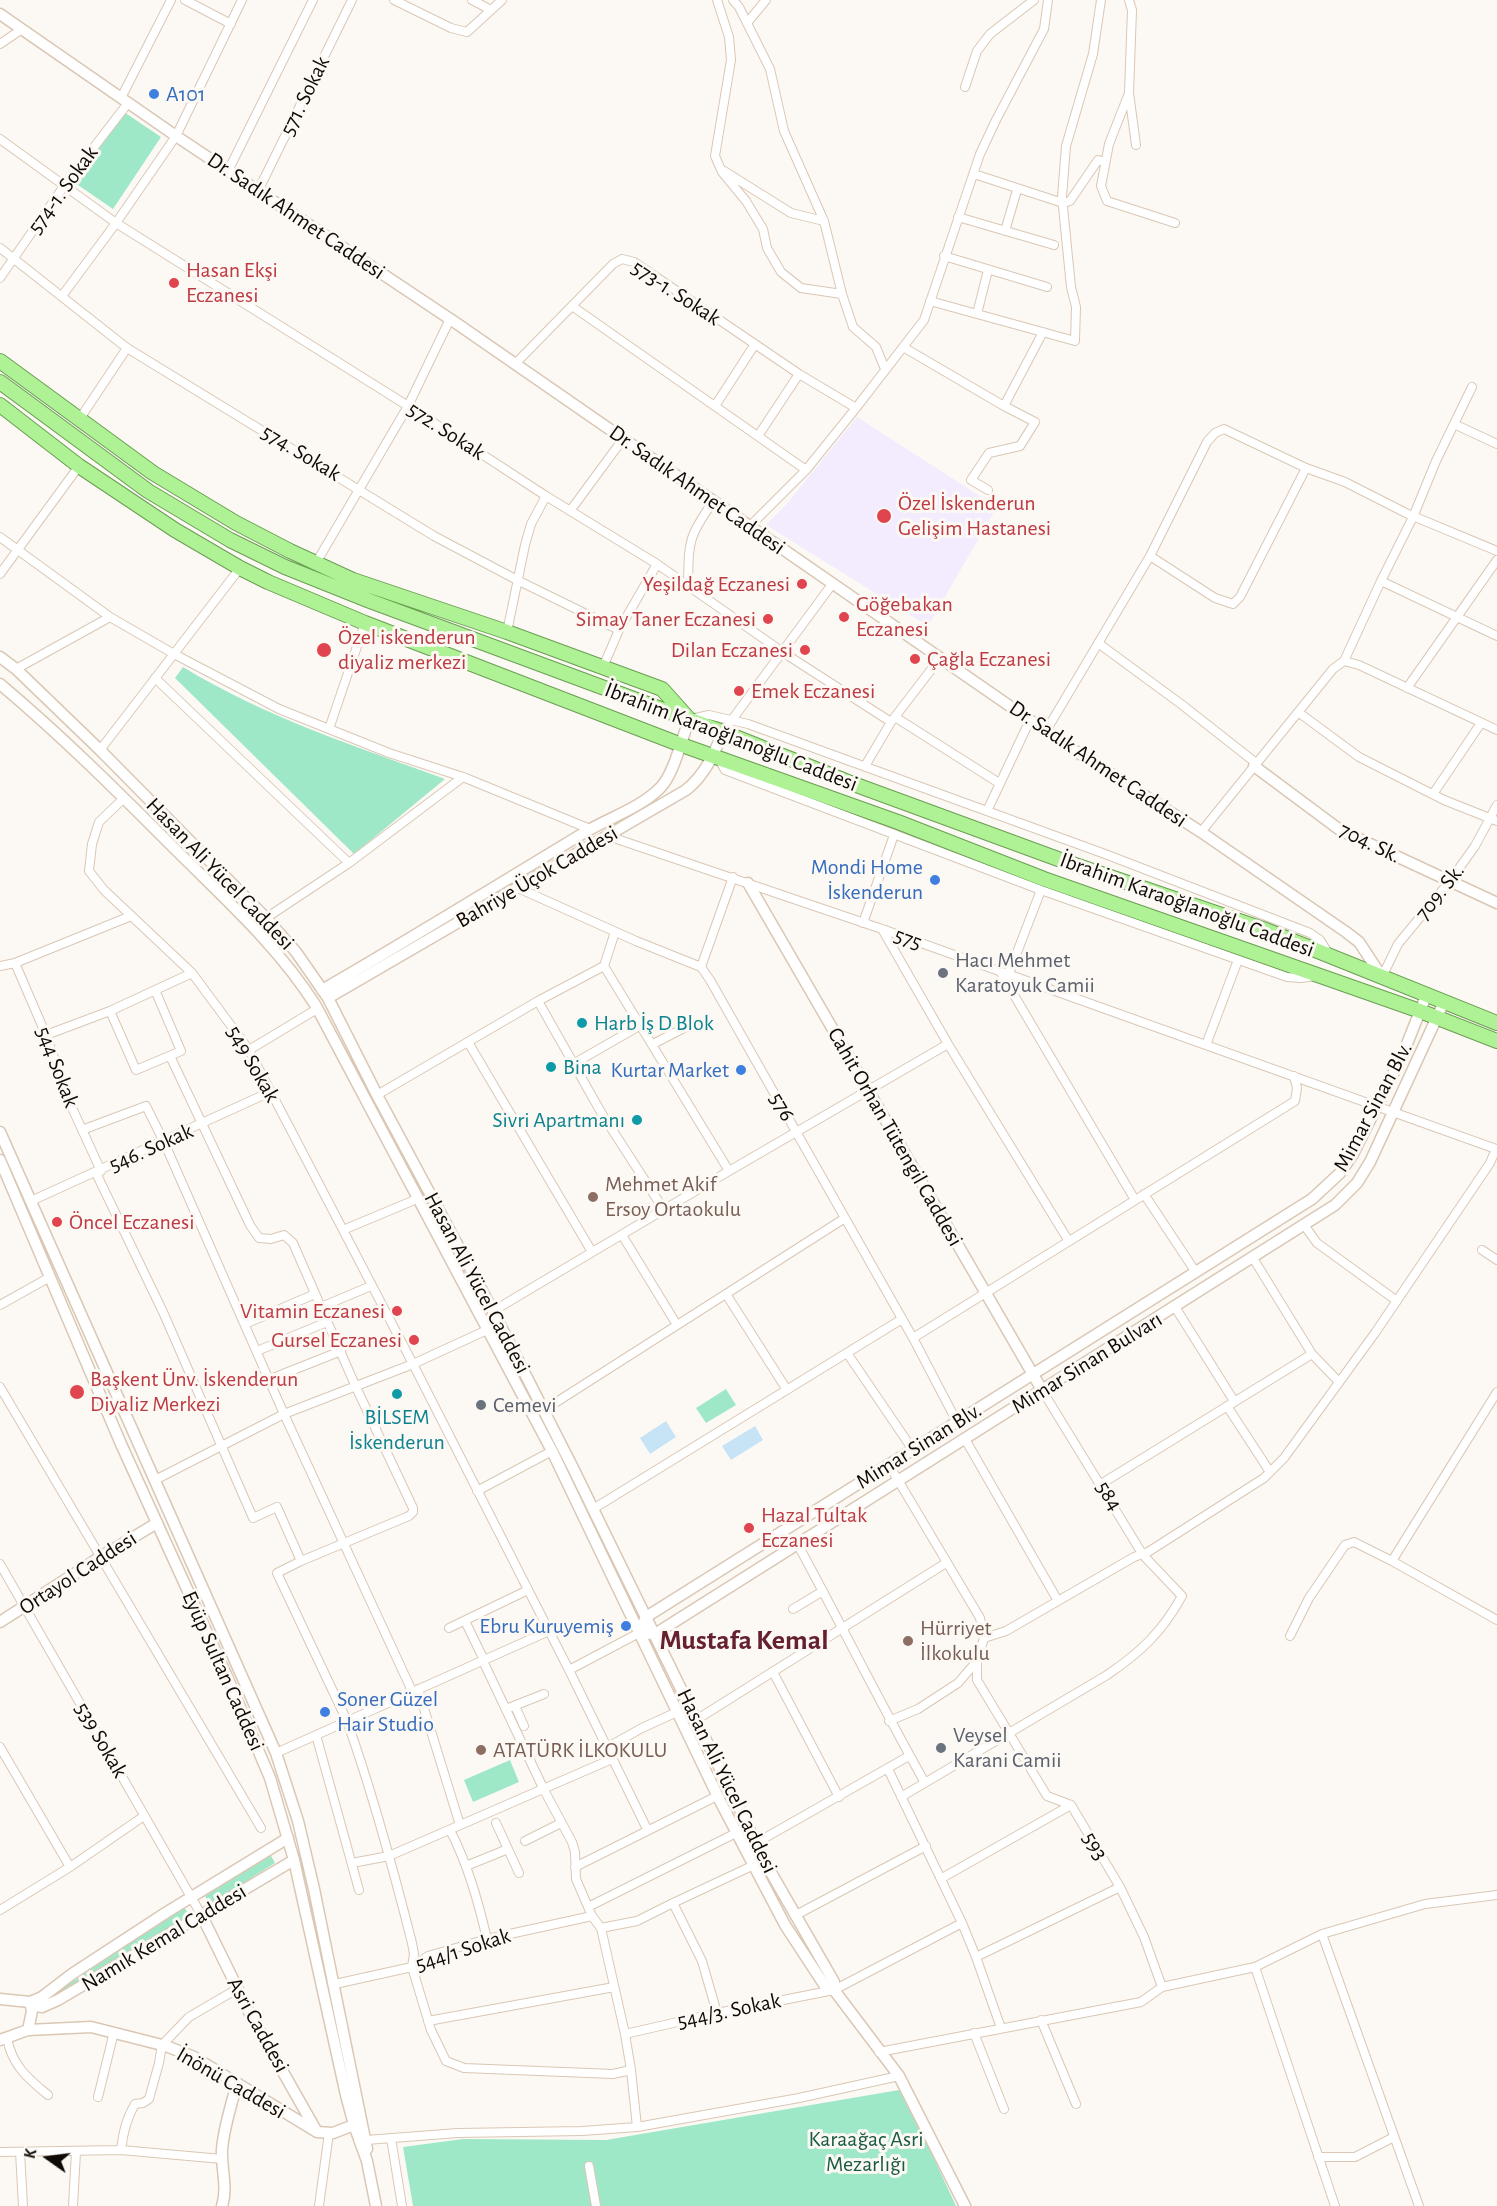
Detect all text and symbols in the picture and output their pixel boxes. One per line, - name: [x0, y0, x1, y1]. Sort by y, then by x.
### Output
- street label: 571. Sokak: [274, 52, 336, 140]
- place label: A101: [166, 81, 205, 107]
- marker: A101: [147, 87, 161, 101]
- street label: 574-1. Sokak: [22, 141, 104, 239]
- street label: Dr. Sadık Ahmet Caddesi: [202, 147, 390, 285]
- street label: 573-1. Sokak: [626, 254, 726, 332]
- place label: Hasan Ekşi Eczanesi: [186, 257, 278, 308]
- marker: Hasan Ekşi Eczanesi: [167, 276, 181, 290]
- street label: 572. Sokak: [402, 396, 490, 466]
- street label: 574. Sokak: [256, 419, 346, 487]
- street label: Dr. Sadık Ahmet Caddesi: [604, 419, 790, 561]
- place label: Özel İskenderun Gelişim Hastanesi: [898, 490, 1051, 542]
- marker: Özel İskenderun Gelişim Hastanesi: [875, 507, 893, 525]
- place label: Yeşildağ Eczanesi: [642, 571, 790, 597]
- marker: Yeşildağ Eczanesi: [795, 577, 809, 591]
- place label: Göğebakan Eczanesi: [856, 591, 953, 642]
- place label: Simay Taner Eczanesi: [576, 606, 756, 632]
- marker: Göğebakan Eczanesi: [837, 610, 851, 624]
- marker: Simay Taner Eczanesi: [761, 612, 775, 626]
- place label: Özel iskenderun diyaliz merkezi: [338, 624, 476, 676]
- place label: Dilan Eczanesi: [671, 637, 793, 663]
- marker: Özel iskenderun diyaliz merkezi: [315, 641, 333, 659]
- marker: Dilan Eczanesi: [798, 643, 812, 657]
- place label: Çağla Eczanesi: [927, 646, 1051, 672]
- marker: Çağla Eczanesi: [908, 652, 922, 666]
- street label: İbrahim Karaoğlanoğlu Caddesi: [601, 677, 861, 797]
- place label: Emek Eczanesi: [751, 678, 875, 704]
- marker: Emek Eczanesi: [732, 684, 746, 698]
- street label: Dr. Sadık Ahmet Caddesi: [1004, 695, 1192, 833]
- street label: Hasan Ali Yücel Caddesi: [140, 792, 300, 956]
- street label: 704. Sk.: [1335, 817, 1405, 869]
- street label: Bahriye Üçok Caddesi: [451, 820, 623, 934]
- street label: İbrahim Karaoğlanoğlu Caddesi: [1056, 847, 1318, 963]
- place label: Mondi Home İskenderun: [811, 854, 923, 906]
- street label: 709. Sk.: [1410, 858, 1470, 926]
- marker: Mondi Home İskenderun: [928, 873, 942, 887]
- street label: 575: [891, 922, 925, 956]
- place label: Hacı Mehmet Karatoyuk Camii: [955, 947, 1095, 998]
- marker: Hacı Mehmet Karatoyuk Camii: [936, 966, 950, 980]
- place label: Harb İş D Blok: [594, 1010, 714, 1036]
- marker: Harb İş D Blok: [575, 1016, 589, 1030]
- street label: 549 Sokak: [220, 1021, 286, 1107]
- street label: 544 Sokak: [30, 1023, 84, 1111]
- street label: Cahit Orhan Tütengil Caddesi: [822, 1023, 968, 1251]
- street label: Mimar Sinan Blv.: [1328, 1038, 1418, 1176]
- place label: Bina: [563, 1054, 602, 1080]
- place label: Kurtar Market: [610, 1057, 729, 1083]
- marker: Bina: [544, 1060, 558, 1074]
- marker: Kurtar Market: [734, 1063, 748, 1077]
- street label: 576: [763, 1088, 801, 1126]
- place label: Sivri Apartmanı: [492, 1107, 625, 1133]
- marker: Sivri Apartmanı: [630, 1113, 644, 1127]
- street label: 546. Sokak: [105, 1118, 197, 1178]
- place label: Mehmet Akif Ersoy Ortaokulu: [605, 1171, 741, 1222]
- street label: Hasan Ali Yücel Caddesi: [418, 1188, 536, 1378]
- marker: Mehmet Akif Ersoy Ortaokulu: [586, 1190, 600, 1204]
- place label: Öncel Eczanesi: [69, 1209, 194, 1235]
- marker: Öncel Eczanesi: [50, 1215, 64, 1229]
- place label: Vitamin Eczanesi: [240, 1298, 385, 1324]
- marker: Vitamin Eczanesi: [390, 1304, 404, 1318]
- street label: Mimar Sinan Bulvarı: [1007, 1306, 1167, 1420]
- place label: Gursel Eczanesi: [271, 1327, 402, 1353]
- marker: Gursel Eczanesi: [407, 1333, 421, 1347]
- place label: Başkent Ünv. İskenderun Diyaliz Merkezi: [90, 1366, 298, 1418]
- marker: Başkent Ünv. İskenderun Diyaliz Merkezi: [68, 1383, 86, 1401]
- marker: BİLSEM İskenderun: [390, 1387, 404, 1401]
- place label: Cemevi: [493, 1392, 557, 1418]
- street label: Mimar Sinan Blv.: [851, 1397, 987, 1495]
- marker: Cemevi: [474, 1398, 488, 1412]
- place label: BİLSEM İskenderun: [349, 1404, 445, 1456]
- street label: 584: [1090, 1476, 1128, 1516]
- place label: Hazal Tultak Eczanesi: [761, 1502, 867, 1554]
- marker: Hazal Tultak Eczanesi: [742, 1521, 756, 1535]
- street label: Ortayol Caddesi: [14, 1525, 142, 1621]
- street label: Eyüp Sultan Caddesi: [176, 1587, 270, 1755]
- place label: Ebru Kuruyemiş: [479, 1613, 614, 1639]
- place label: Hürriyet İlkokulu: [920, 1615, 992, 1666]
- marker: Ebru Kuruyemiş: [619, 1619, 633, 1633]
- district label: Mustafa Kemal: [659, 1624, 829, 1658]
- marker: Hürriyet İlkokulu: [901, 1634, 915, 1648]
- street label: Hasan Ali Yücel Caddesi: [671, 1684, 783, 1878]
- place label: Soner Güzel Hair Studio: [337, 1686, 438, 1738]
- street label: 539 Sokak: [69, 1698, 133, 1782]
- marker: Soner Güzel Hair Studio: [318, 1705, 332, 1719]
- place label: Veysel Karani Camii: [953, 1722, 1062, 1774]
- place label: ATATÜRK İLKOKULU: [493, 1737, 667, 1763]
- marker: Veysel Karani Camii: [934, 1741, 948, 1755]
- marker: ATATÜRK İLKOKULU: [474, 1743, 488, 1757]
- street label: 593: [1076, 1827, 1114, 1865]
- street label: Namık Kemal Caddesi: [77, 1878, 251, 1998]
- street label: 544/1 Sokak: [412, 1922, 514, 1978]
- street label: Asri Caddesi: [221, 1973, 295, 2077]
- street label: 544/3. Sokak: [675, 1987, 783, 2035]
- street label: İnönü Caddesi: [172, 2041, 290, 2125]
- park label: Karaağaç Asri Mezarlığı: [809, 2126, 923, 2178]
- north arrow: [18, 2128, 78, 2188]
- text: K: [22, 2147, 39, 2160]

